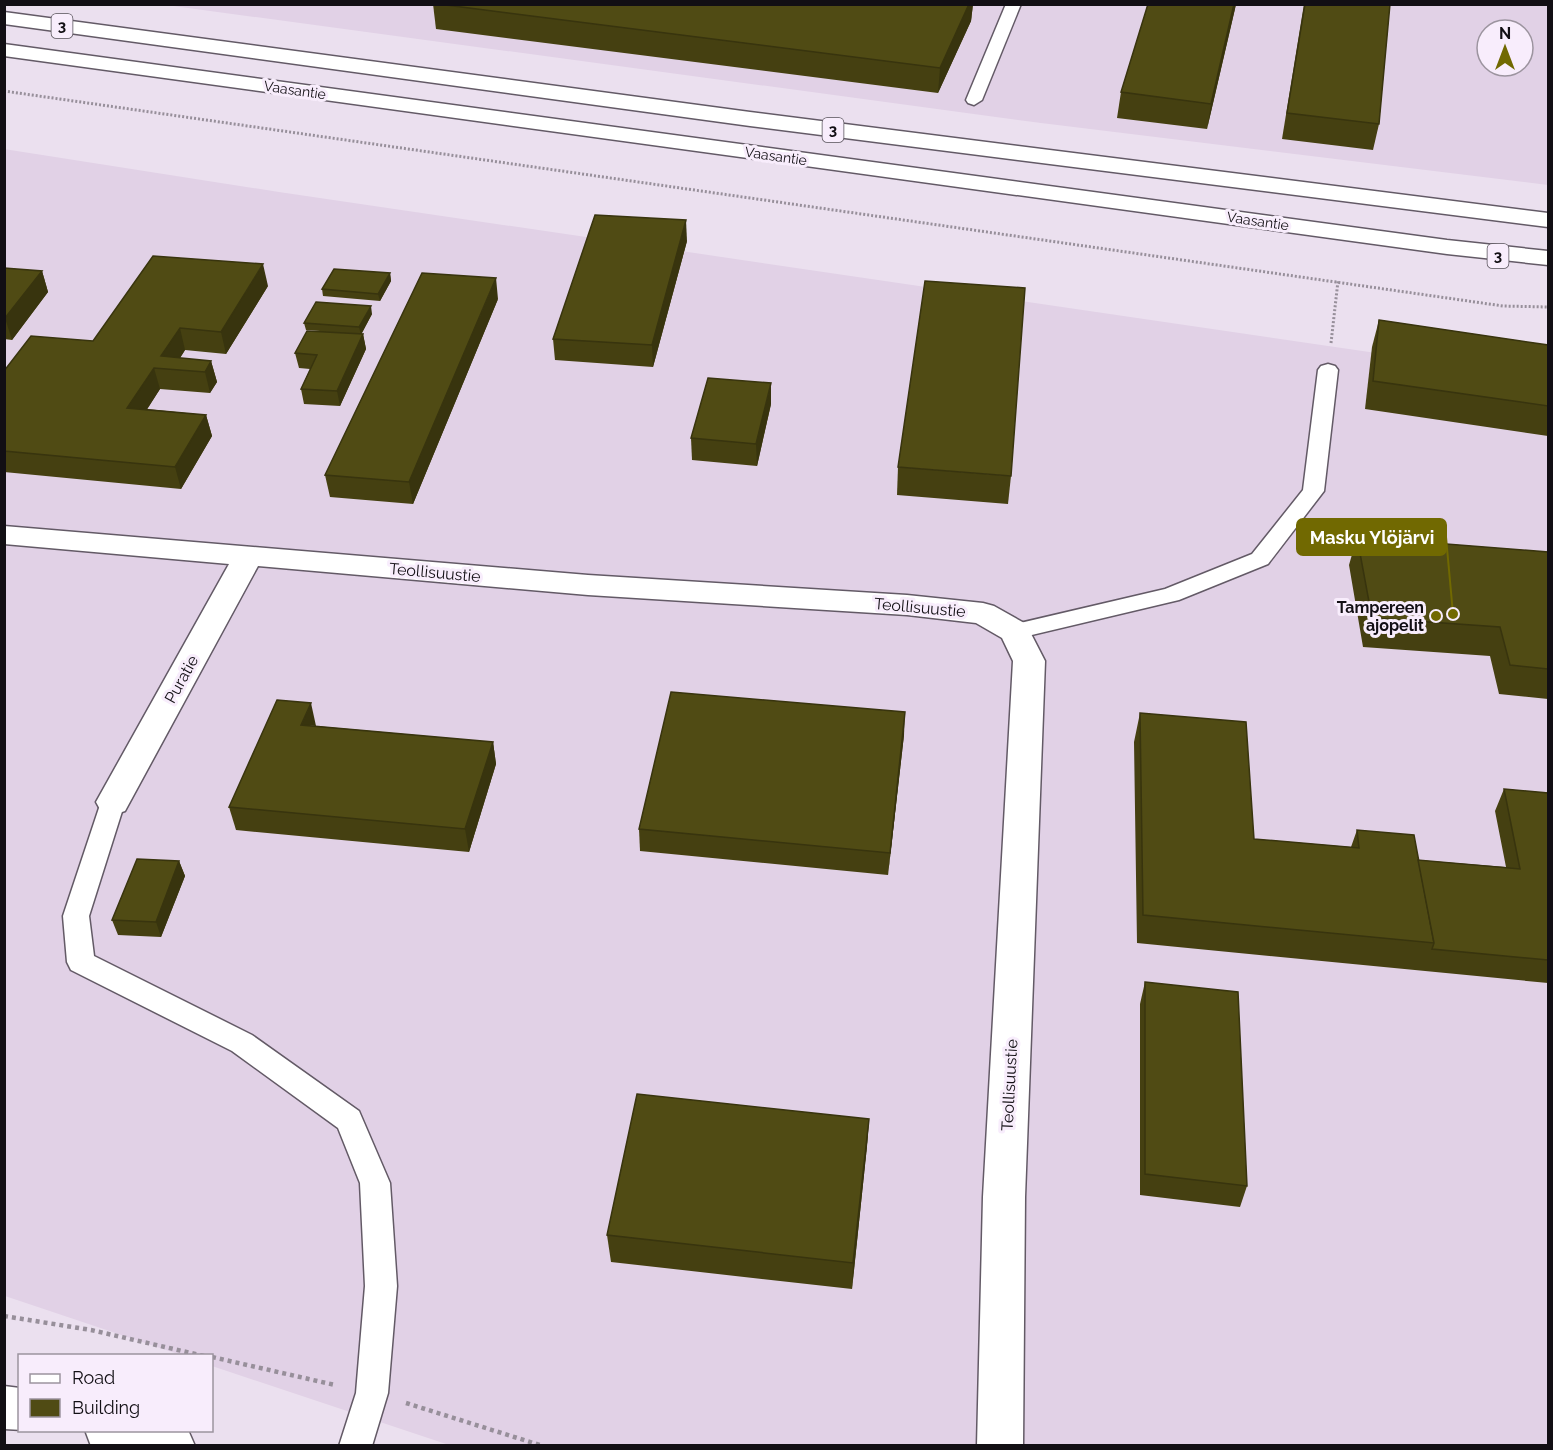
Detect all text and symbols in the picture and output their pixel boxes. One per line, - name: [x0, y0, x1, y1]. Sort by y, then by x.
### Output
- road number: 3: [52, 14, 72, 38]
- north arrow: [1475, 18, 1535, 78]
- text: N: [1499, 24, 1511, 43]
- street label: Vaasantie: [263, 78, 327, 102]
- road number: 3: [822, 118, 844, 142]
- street label: Vaasantie: [744, 144, 808, 168]
- street label: Vaasantie: [1226, 209, 1290, 233]
- road number: 3: [1488, 244, 1508, 268]
- callout: Masku Ylöjärvi: [1297, 519, 1446, 555]
- text: Masku Ylöjärvi: [1310, 527, 1434, 548]
- street label: Teollisuustie: [388, 559, 482, 586]
- street label: Teollisuustie: [873, 594, 967, 621]
- place label: Tampereen ajopelit: [1337, 598, 1424, 635]
- marker: Tampereen ajopelit: [1429, 609, 1443, 623]
- street label: Puratie: [161, 652, 202, 707]
- street label: Teollisuustie: [998, 1039, 1021, 1131]
- legend: [18, 1354, 213, 1432]
- text: Road: [72, 1367, 115, 1388]
- text: Building: [72, 1397, 140, 1418]

